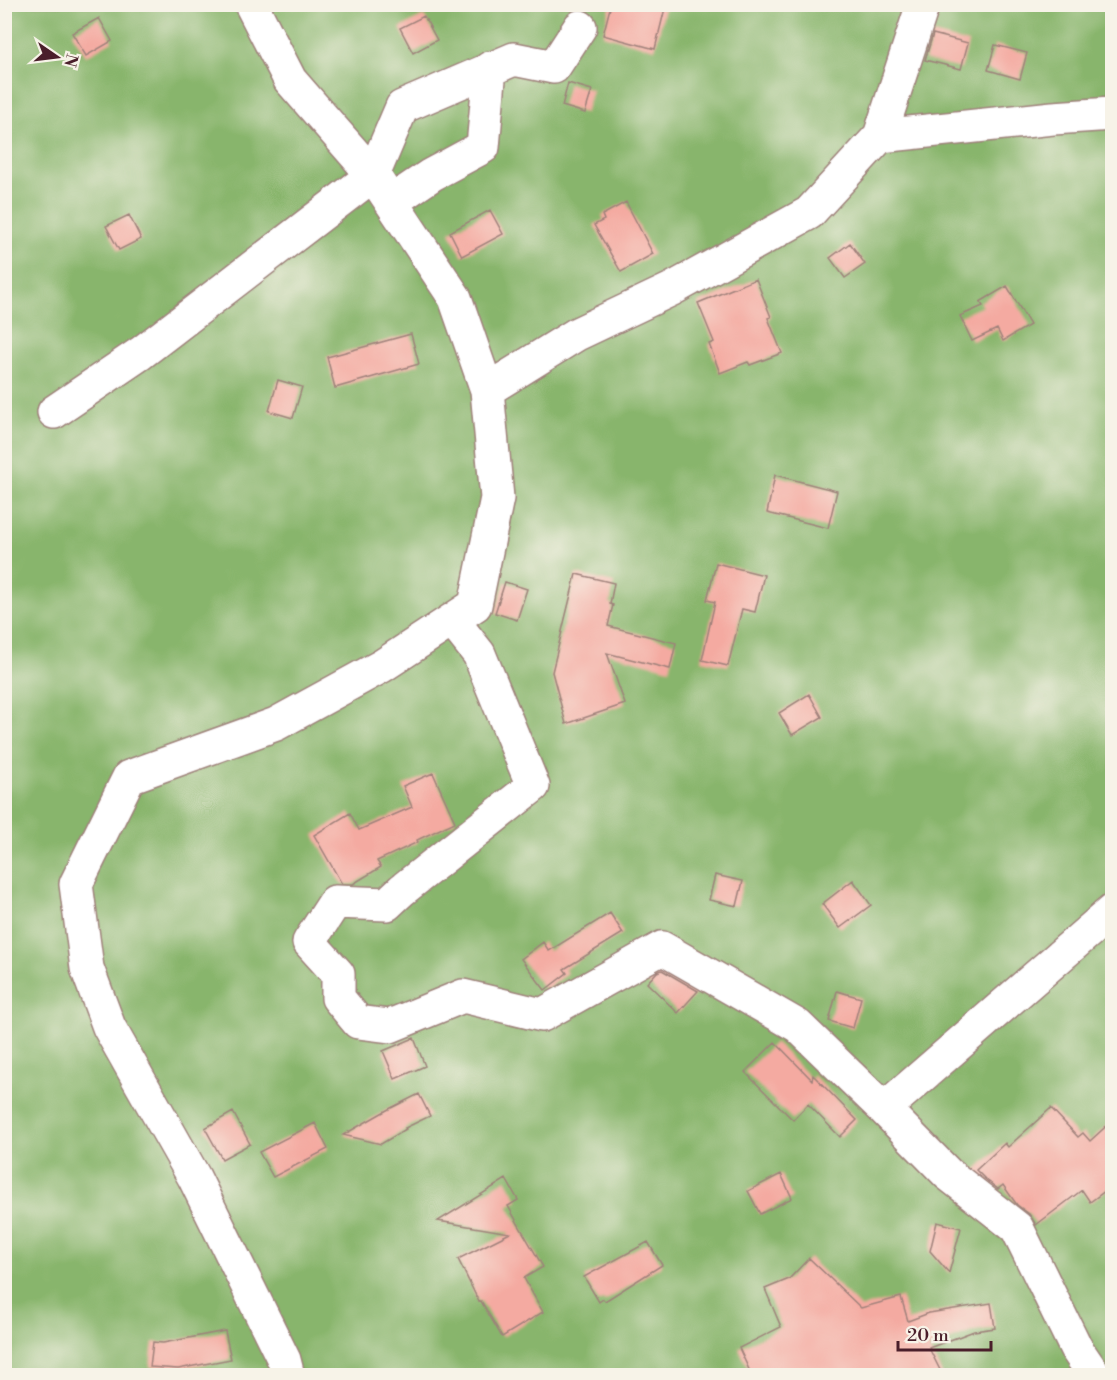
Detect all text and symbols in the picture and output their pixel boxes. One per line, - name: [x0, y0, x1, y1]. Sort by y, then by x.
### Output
- north arrow: [27, 27, 87, 87]
- text: N: [59, 52, 82, 69]
- scale bar: [898, 1314, 991, 1352]
- text: 20 m: [907, 1324, 949, 1347]

